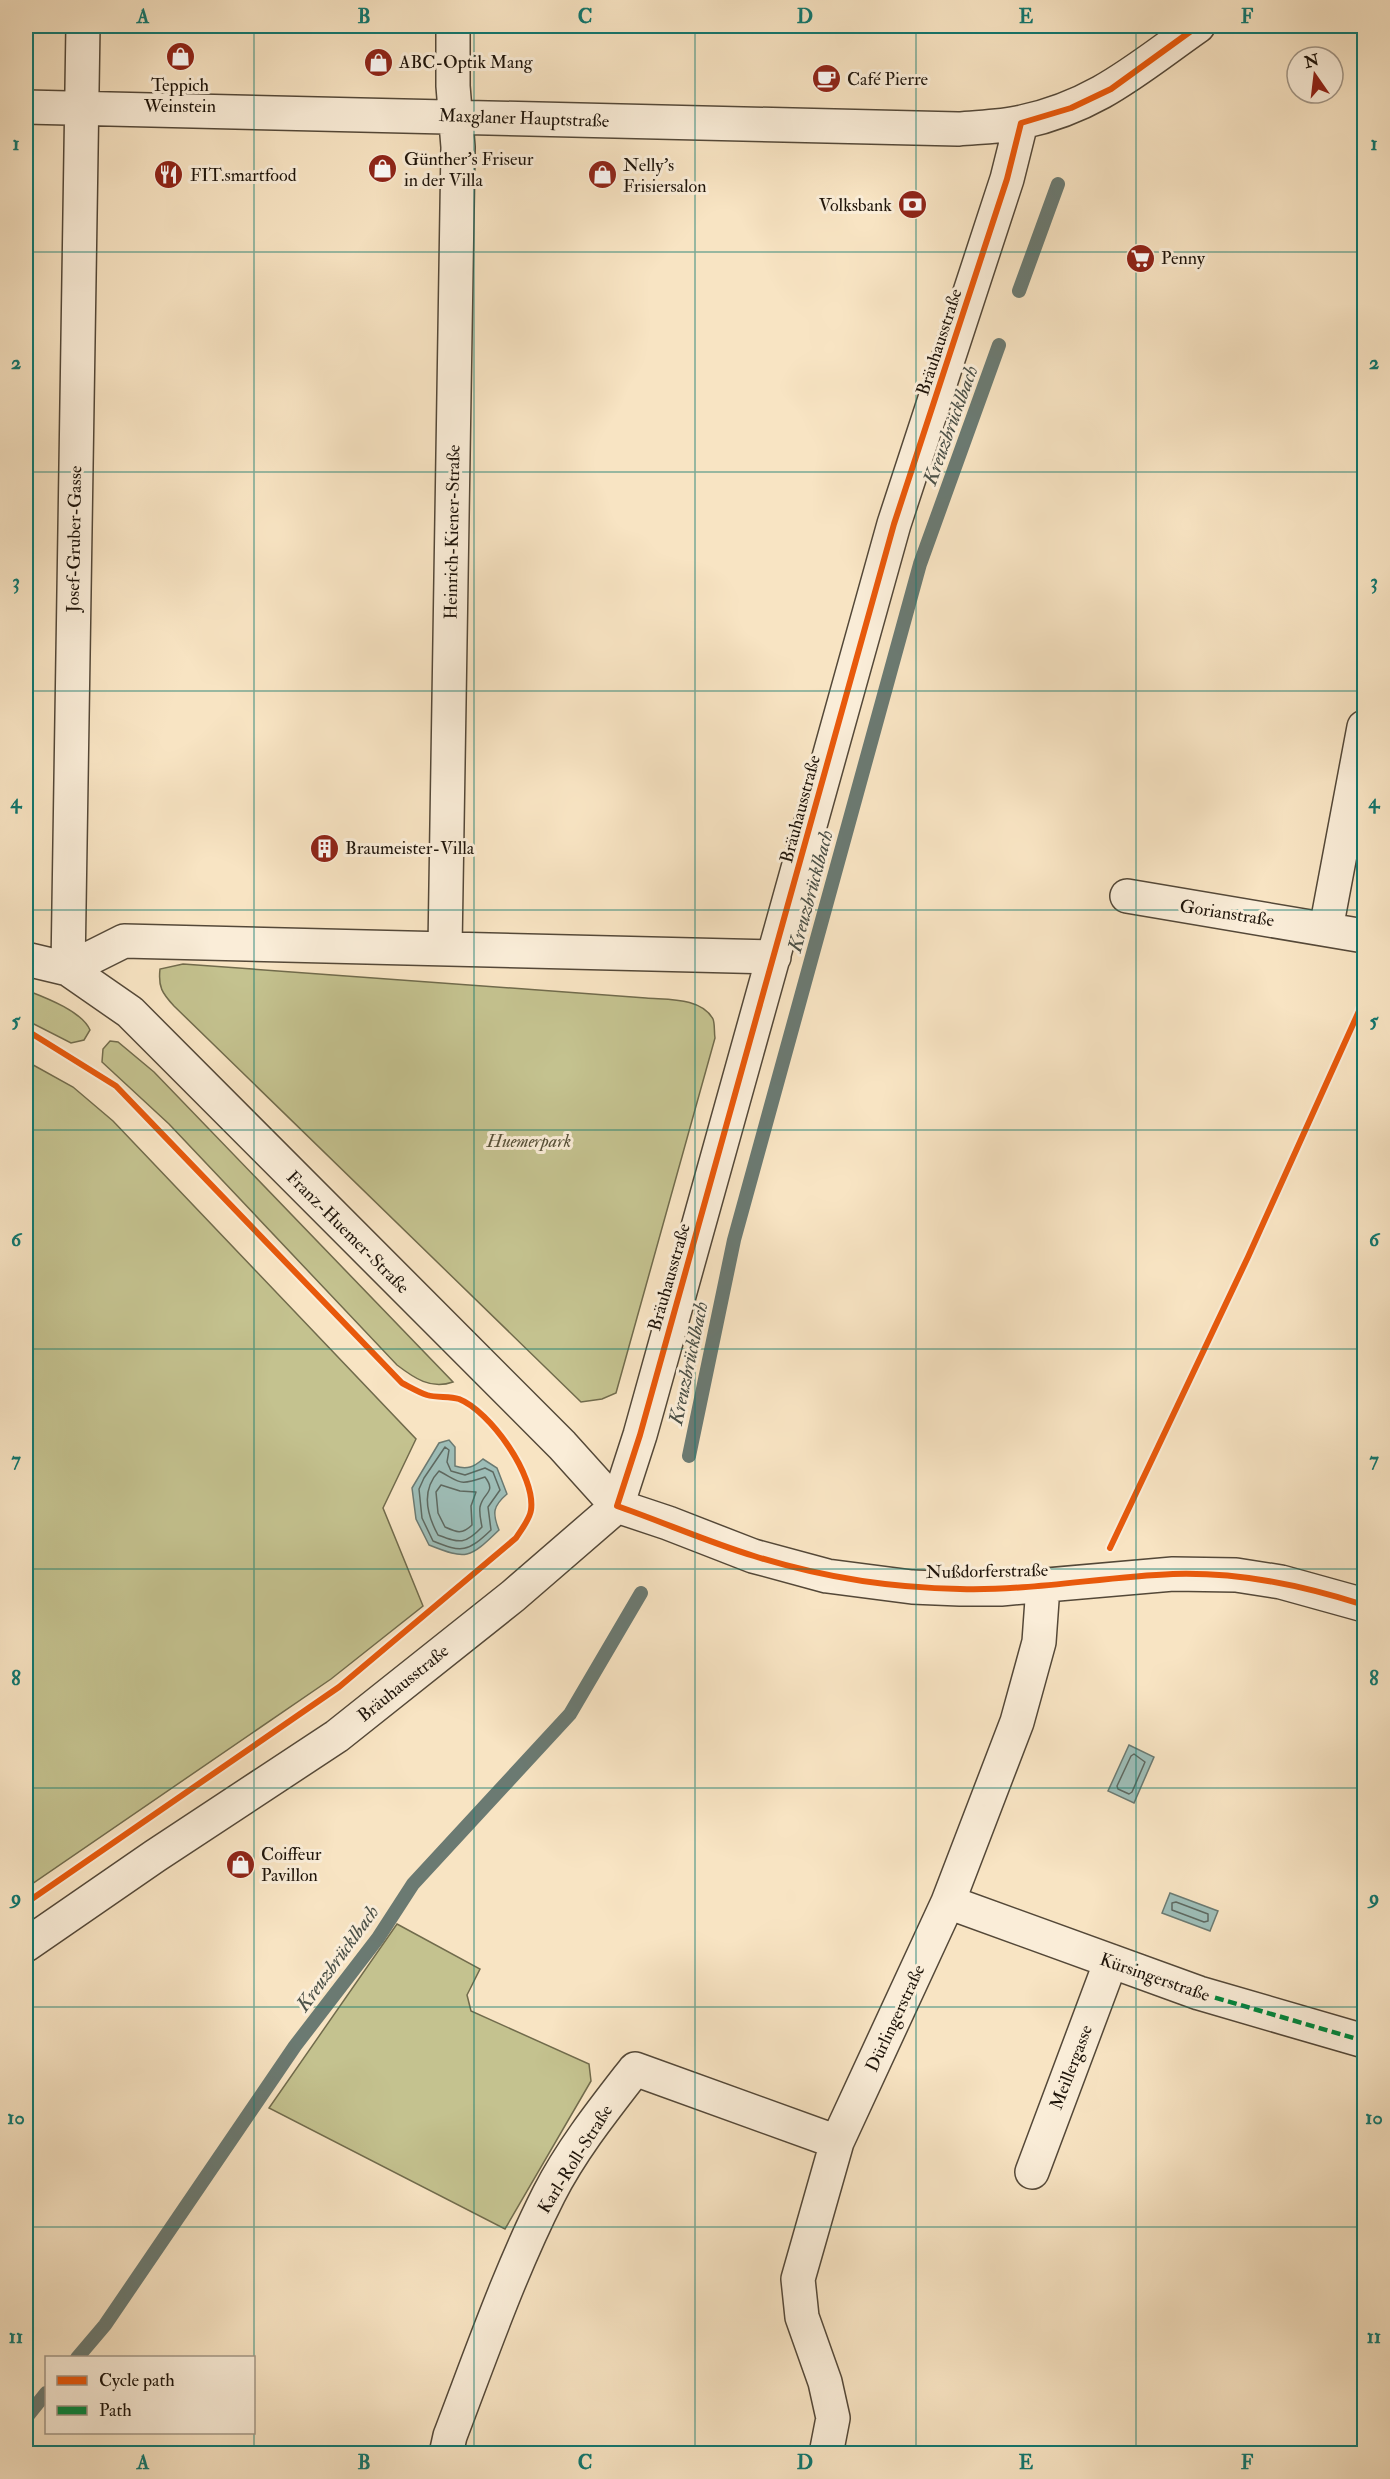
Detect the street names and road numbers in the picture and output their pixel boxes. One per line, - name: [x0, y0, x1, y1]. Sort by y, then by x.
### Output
- street label: Maxglaner Hauptstraße: [438, 104, 610, 133]
- street label: Bräuhausstraße: [911, 285, 968, 398]
- street label: Heinrich-Kiener-Straße: [439, 444, 466, 620]
- street label: Josef-Gruber-Gasse: [62, 465, 87, 614]
- street label: Bräuhausstraße: [775, 752, 826, 866]
- street label: Gorianstraße: [1178, 895, 1276, 932]
- street label: Franz-Huemer-Straße: [281, 1166, 414, 1299]
- street label: Bräuhausstraße: [643, 1220, 696, 1334]
- street label: Nußdorferstraße: [926, 1559, 1049, 1584]
- street label: Bräuhausstraße: [353, 1639, 454, 1727]
- street label: Kürsingerstraße: [1097, 1948, 1213, 2007]
- street label: Dürlingerstraße: [861, 1960, 931, 2076]
- street label: Meillergasse: [1045, 2021, 1098, 2113]
- street label: Karl-Roll-Straße: [533, 2100, 618, 2218]

